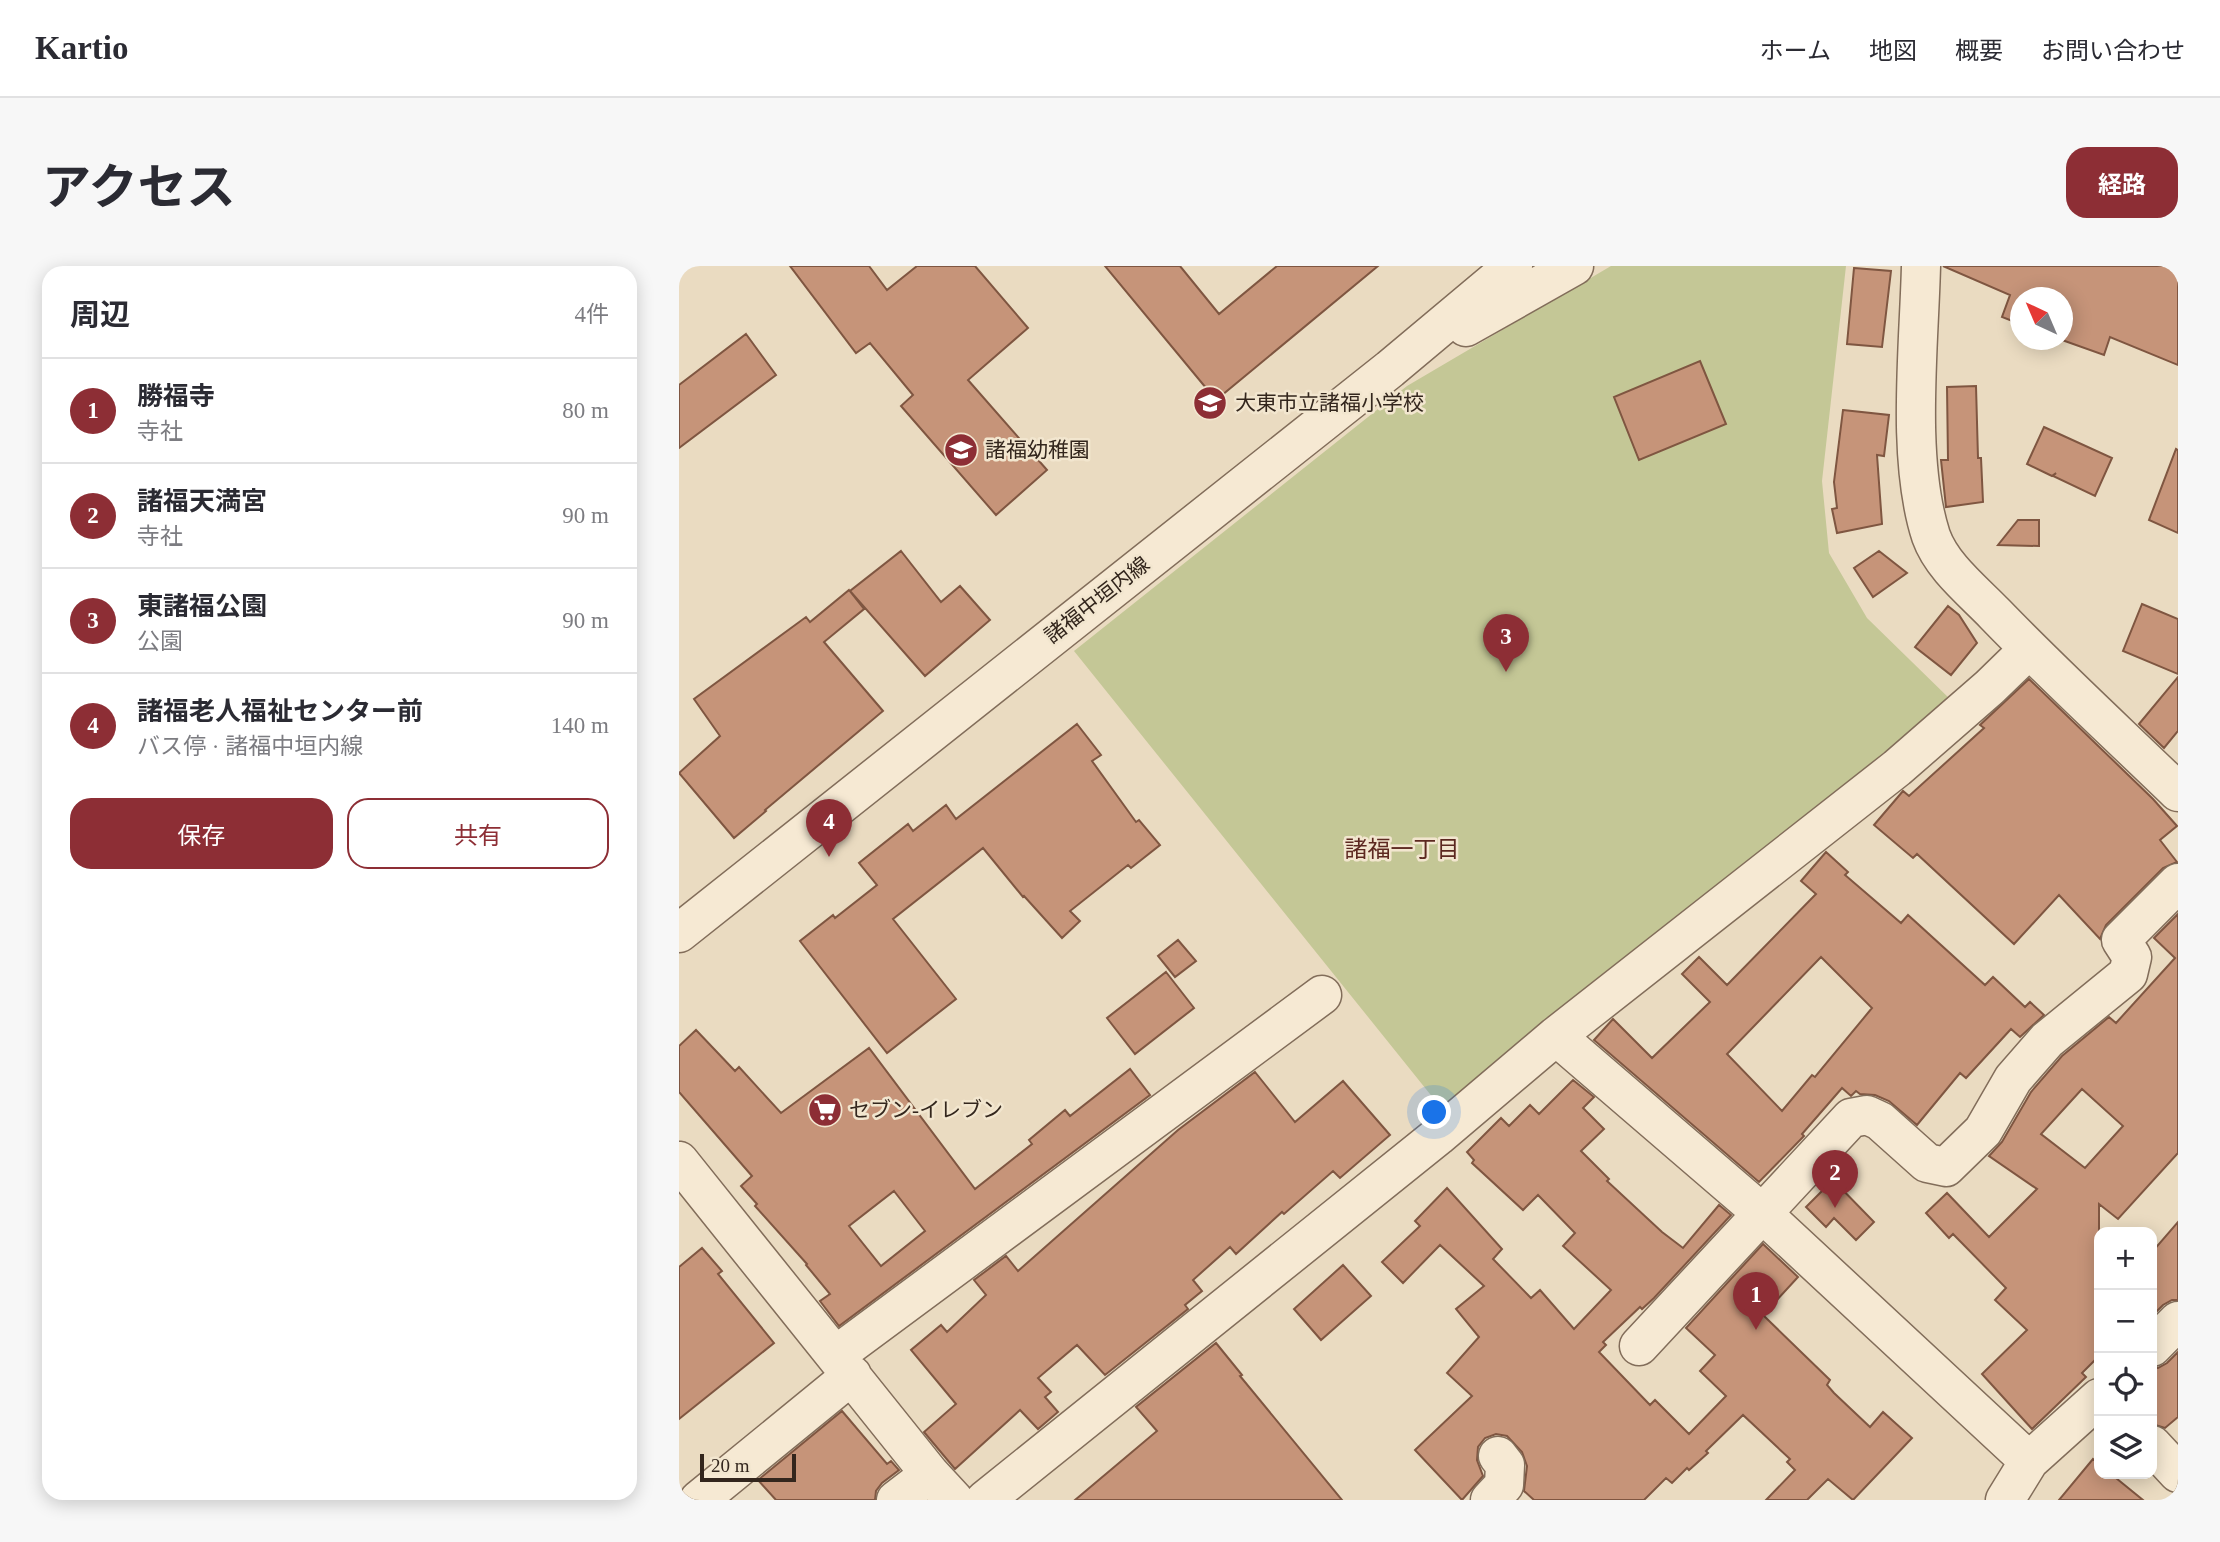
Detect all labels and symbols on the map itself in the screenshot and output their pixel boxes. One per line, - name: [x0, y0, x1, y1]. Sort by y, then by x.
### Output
- north arrow: [2010, 287, 2073, 350]
- school or university icon: 大東市立諸福小学校: [1191, 384, 1229, 422]
- place label: 大東市立諸福小学校: [1235, 391, 1424, 415]
- school or university icon: 諸福幼稚園: [942, 431, 980, 469]
- place label: 諸福幼稚園: [985, 438, 1090, 462]
- street label: 諸福中垣内線: [1040, 552, 1154, 648]
- pin: 3: [1483, 614, 1529, 672]
- pin: 4: [806, 799, 852, 857]
- district label: 諸福一丁目: [1345, 837, 1460, 862]
- supermarket icon: セブン-イレブン: [806, 1091, 844, 1129]
- your location: [1417, 1095, 1451, 1129]
- place label: セブン-イレブン: [849, 1098, 1003, 1122]
- pin: 2: [1812, 1150, 1858, 1208]
- pin: 1: [1733, 1272, 1779, 1330]
- scale bar: [700, 1451, 796, 1483]

